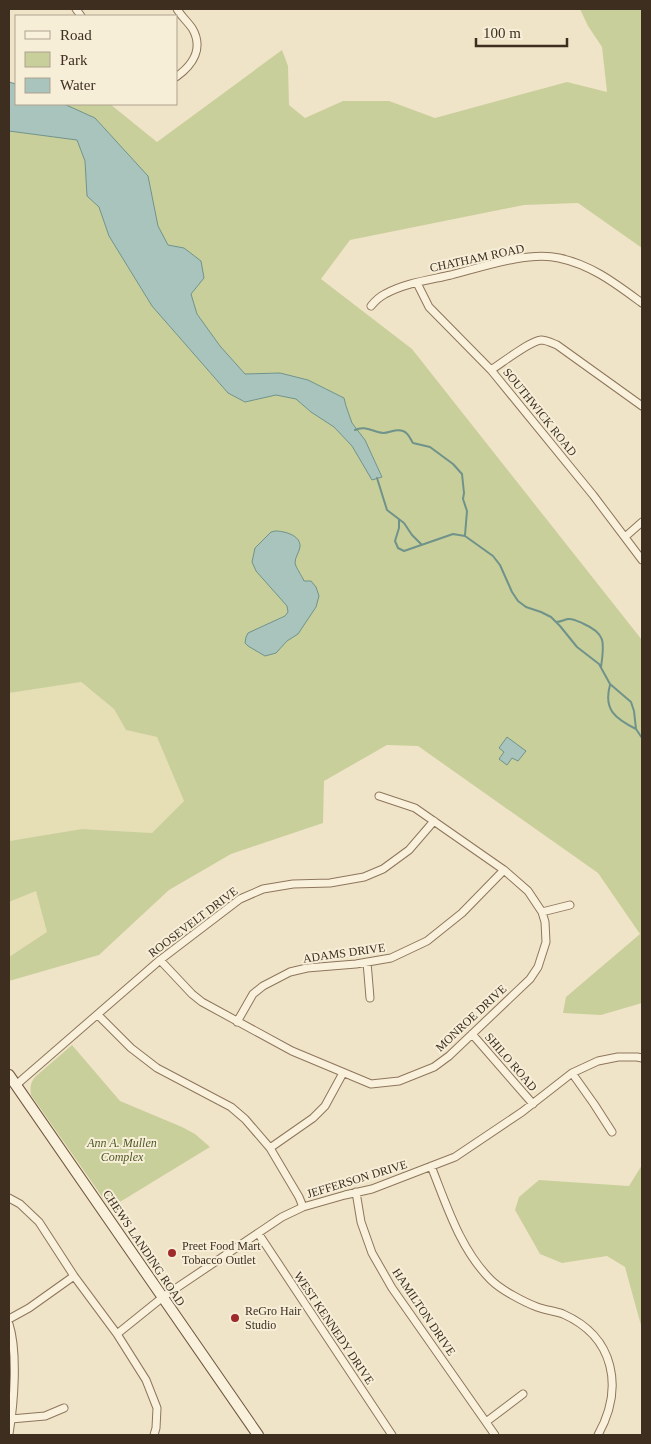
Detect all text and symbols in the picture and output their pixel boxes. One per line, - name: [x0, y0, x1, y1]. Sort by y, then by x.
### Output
- legend: [15, 15, 178, 105]
- scale bar: [476, 15, 567, 47]
- text: 100 m: [483, 25, 521, 41]
- text: Road: [60, 27, 92, 43]
- text: Park: [60, 52, 88, 68]
- text: Water: [60, 77, 95, 93]
- street label: CHATHAM ROAD: [428, 241, 526, 275]
- street label: SOUTHWICK ROAD: [500, 365, 580, 459]
- street label: ROOSEVELT DRIVE: [146, 884, 240, 960]
- street label: ADAMS DRIVE: [302, 940, 386, 966]
- street label: MONROE DRIVE: [433, 982, 509, 1054]
- street label: SHILO ROAD: [482, 1030, 540, 1094]
- park label: Ann A. Mullen Complex: [86, 1136, 157, 1164]
- street label: JEFFERSON DRIVE: [305, 1157, 409, 1201]
- street label: CHEWS LANDING ROAD: [100, 1187, 188, 1309]
- place label: Preet Food Mart Tobacco Outlet: [182, 1239, 261, 1267]
- marker: Preet Food Mart Tobacco Outlet: [166, 1247, 178, 1259]
- street label: HAMILTON DRIVE: [390, 1266, 458, 1358]
- street label: WEST KENNEDY DRIVE: [291, 1269, 377, 1387]
- place label: ReGro Hair Studio: [245, 1304, 301, 1332]
- marker: ReGro Hair Studio: [229, 1312, 241, 1324]

